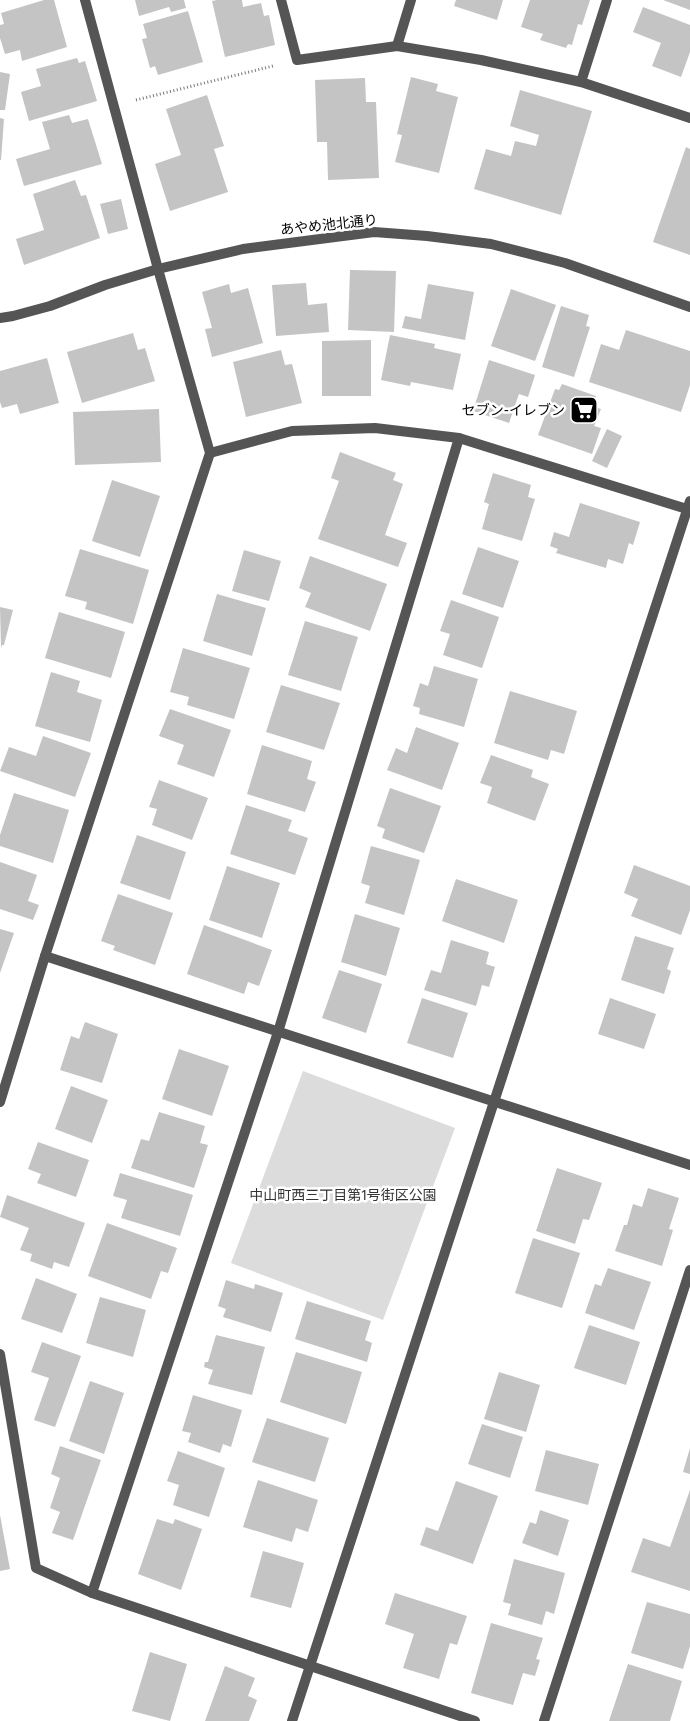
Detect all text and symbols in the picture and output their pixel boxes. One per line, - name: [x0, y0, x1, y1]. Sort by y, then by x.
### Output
- street label: あやめ池北通り: [279, 211, 379, 239]
- supermarket icon: セブン-イレブン: [569, 395, 599, 425]
- place label: セブン-イレブン: [462, 402, 565, 419]
- park label: 中山町西三丁目第1号街区公園: [249, 1187, 437, 1204]

